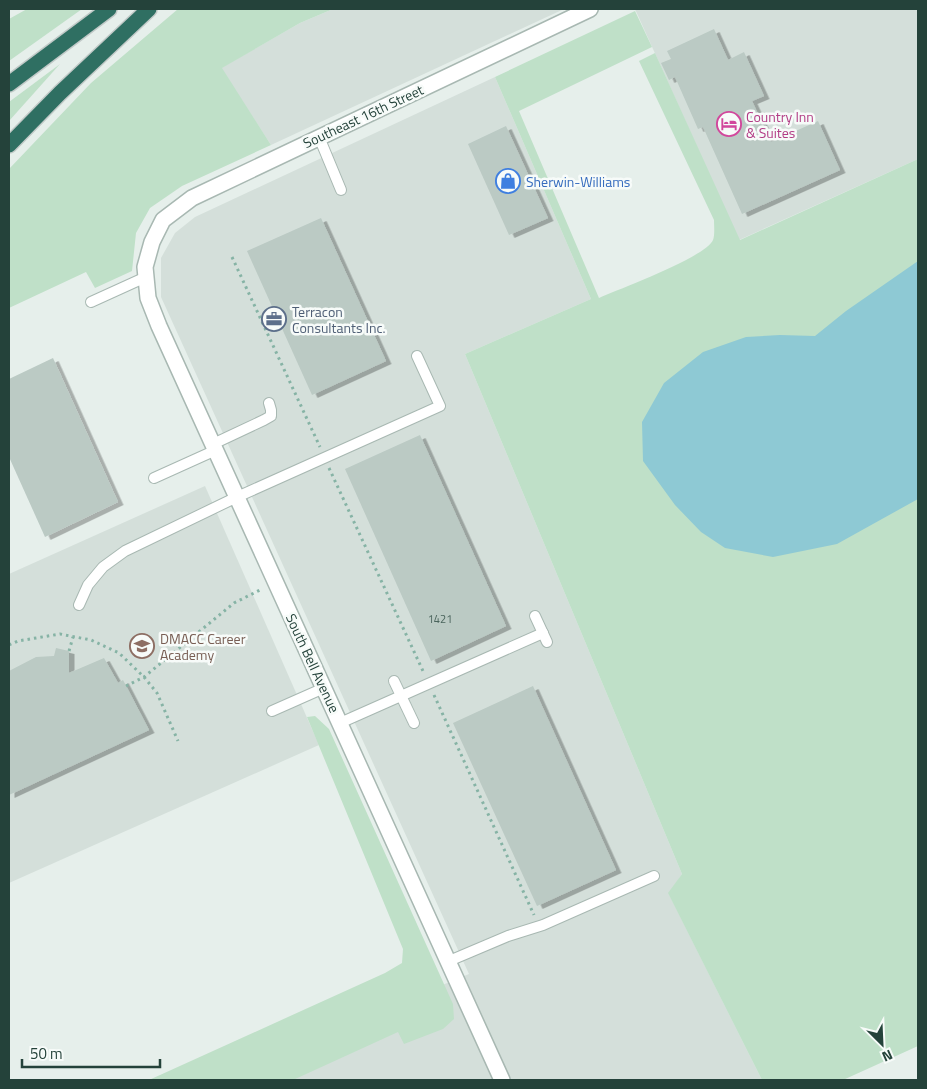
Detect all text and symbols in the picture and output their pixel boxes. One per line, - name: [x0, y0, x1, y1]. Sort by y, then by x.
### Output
- street label: Southeast 16th Street: [299, 79, 427, 153]
- place label: Country Inn & Suites: [746, 106, 814, 143]
- hotel icon: Country Inn & Suites: [716, 111, 742, 137]
- shop icon: Sherwin-Williams: [495, 168, 521, 194]
- place label: Sherwin-Williams: [526, 171, 630, 192]
- place label: Terracon Consultants Inc.: [292, 301, 386, 338]
- office icon: Terracon Consultants Inc.: [261, 306, 287, 332]
- street label: South Bell Avenue: [281, 610, 345, 716]
- house number: 1421: [428, 611, 452, 627]
- place label: DMACC Career Academy: [160, 628, 246, 665]
- school or university icon: DMACC Career Academy: [129, 633, 155, 659]
- north arrow: [857, 1019, 907, 1069]
- scale bar: [22, 1036, 160, 1068]
- text: 50 m: [30, 1042, 63, 1065]
- text: N: [879, 1045, 896, 1068]

